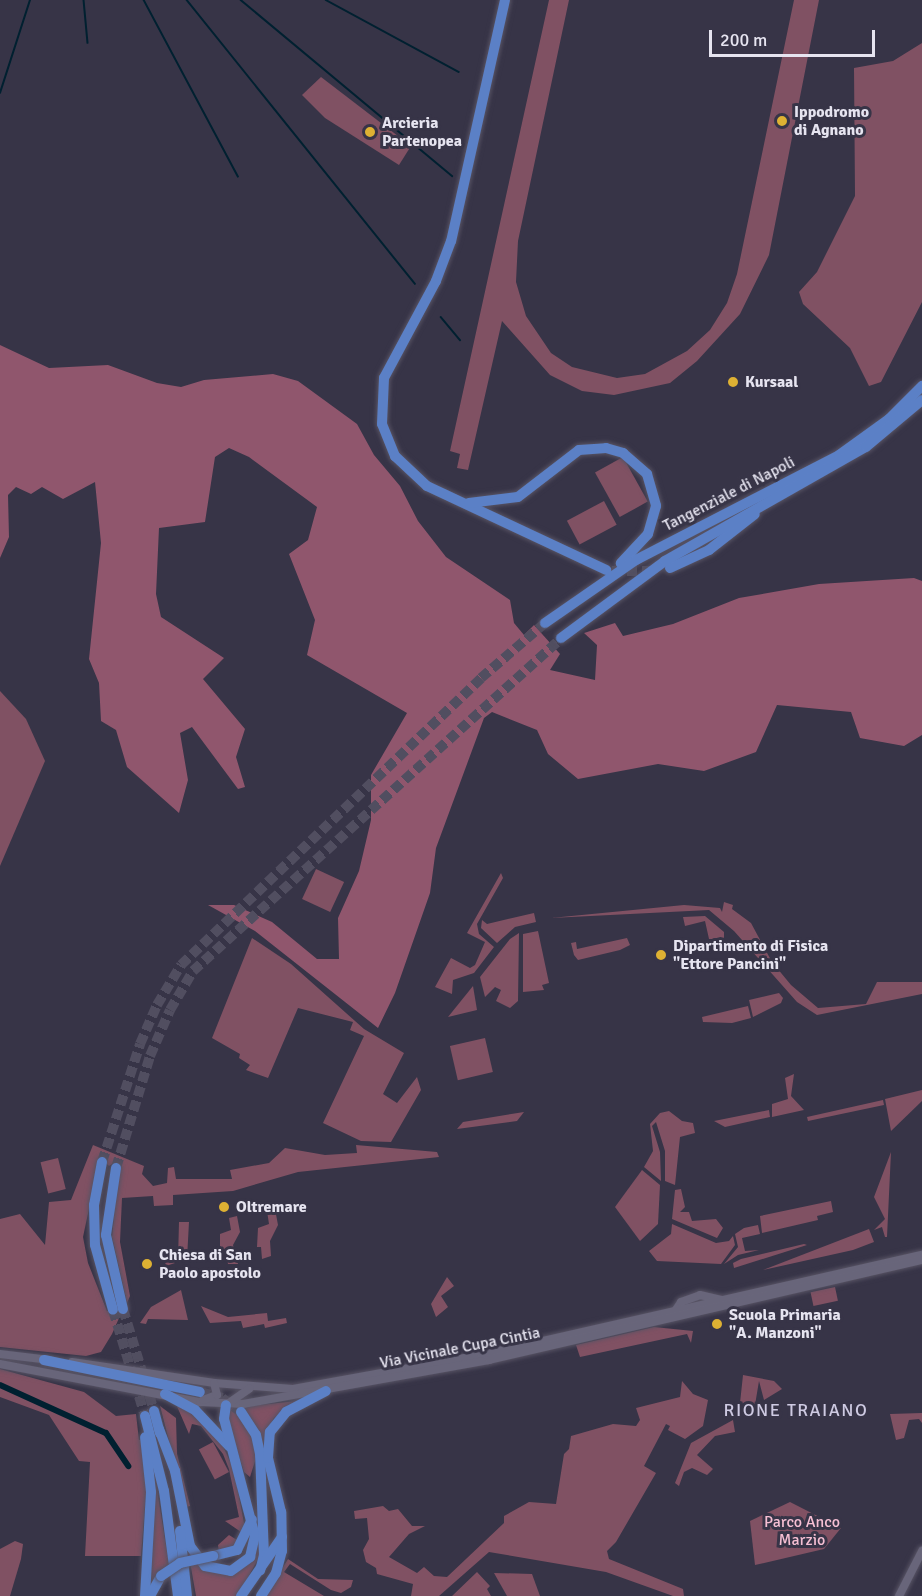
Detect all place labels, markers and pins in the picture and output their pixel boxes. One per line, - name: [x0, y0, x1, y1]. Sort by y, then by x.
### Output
- place label: Ippodromo di Agnano: [794, 102, 869, 140]
- place label: Arcieria Partenopea: [382, 113, 462, 151]
- marker: Ippodromo di Agnano: [775, 114, 789, 128]
- marker: Arcieria Partenopea: [363, 125, 377, 139]
- place label: Kursaal: [745, 372, 798, 392]
- marker: Kursaal: [726, 375, 740, 389]
- place label: Dipartimento di Fisica "Ettore Pancini": [673, 936, 828, 974]
- marker: Dipartimento di Fisica "Ettore Pancini": [654, 948, 668, 962]
- place label: Oltremare: [236, 1197, 307, 1217]
- marker: Oltremare: [217, 1200, 231, 1214]
- place label: Chiesa di San Paolo apostolo: [159, 1245, 261, 1283]
- marker: Chiesa di San Paolo apostolo: [140, 1257, 154, 1271]
- place label: Scuola Primaria "A. Manzoni": [729, 1305, 841, 1343]
- marker: Scuola Primaria "A. Manzoni": [710, 1317, 724, 1331]

